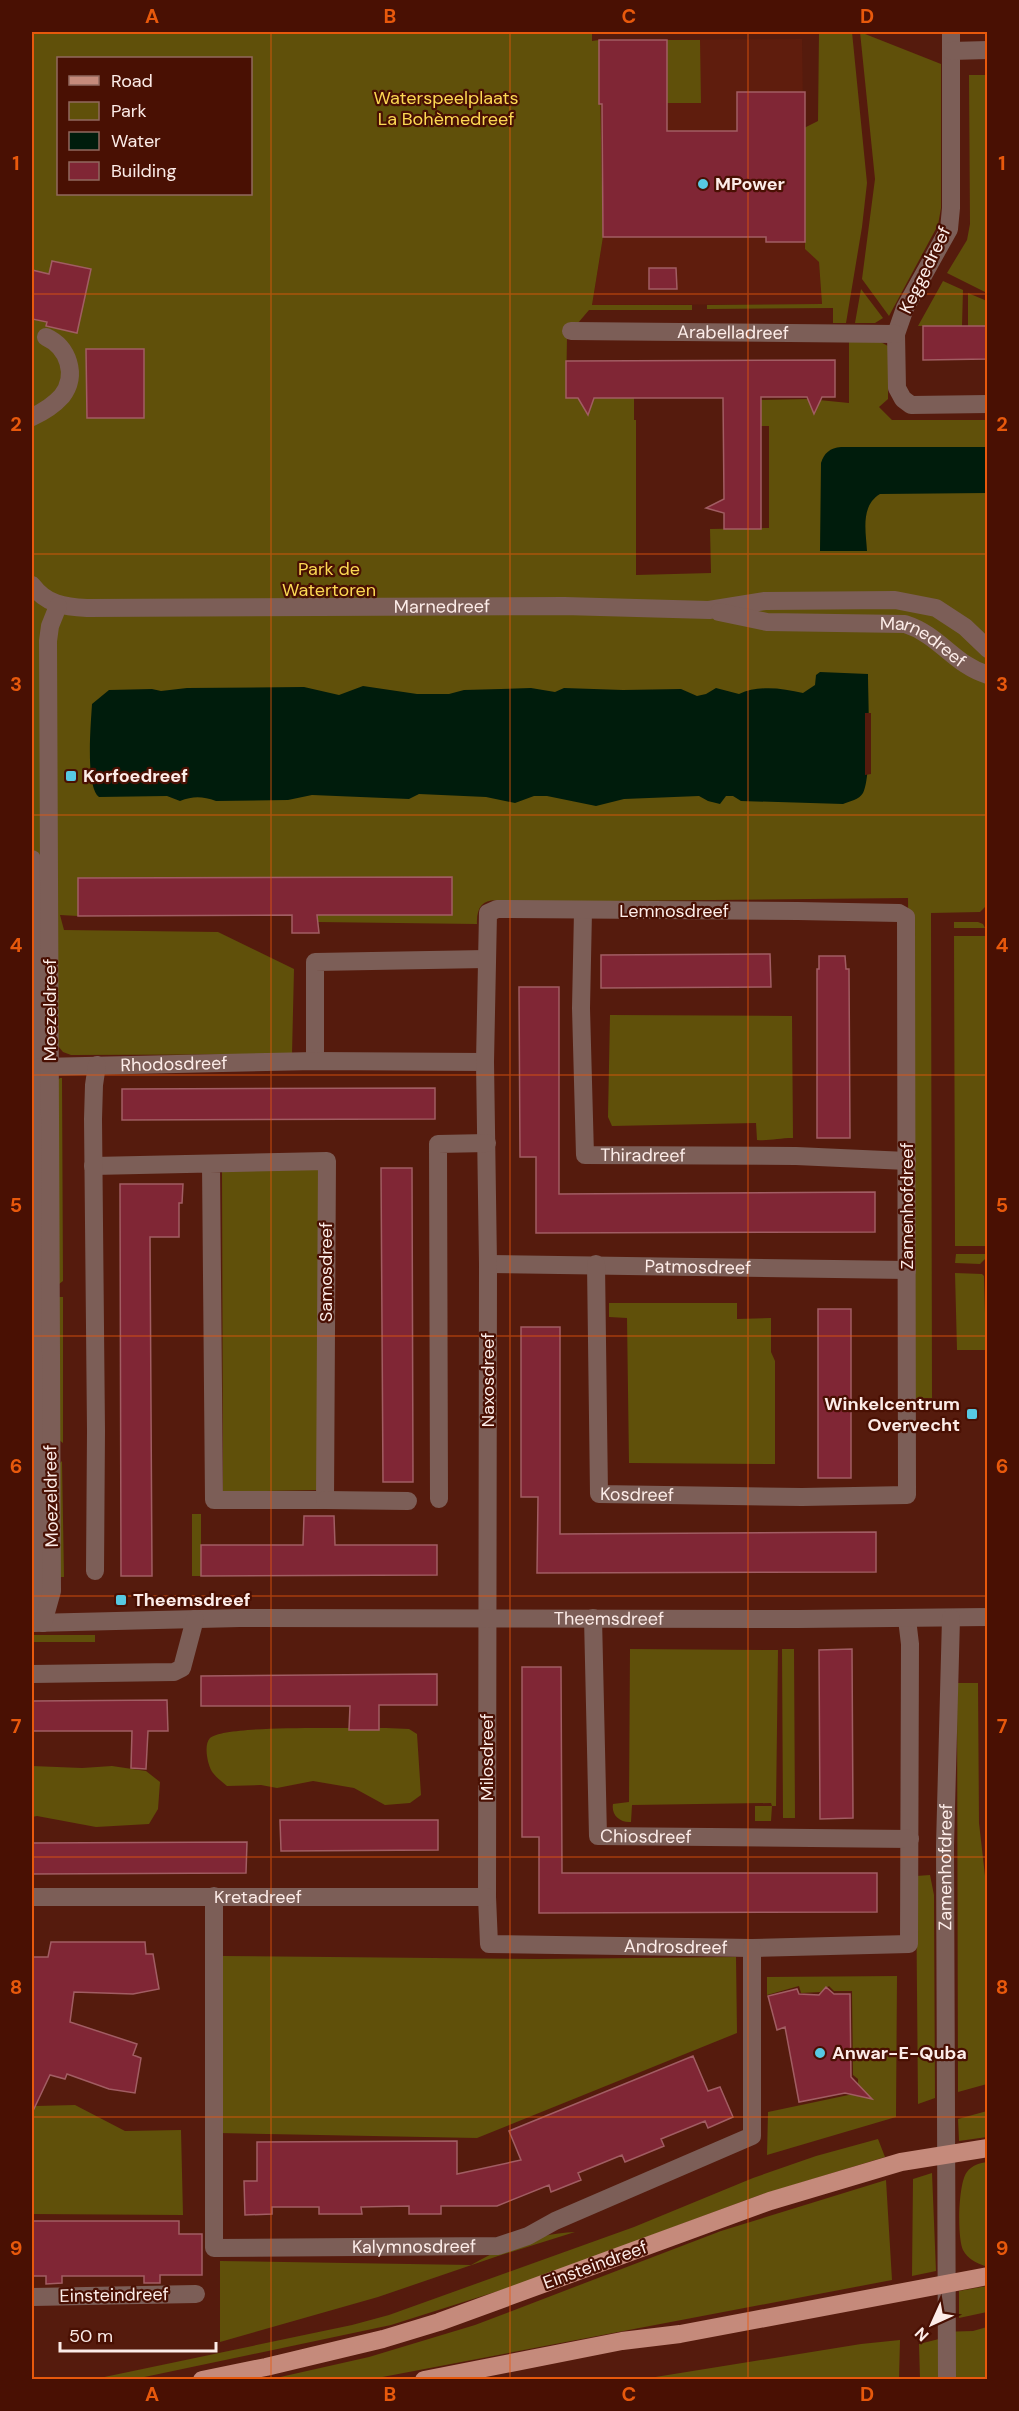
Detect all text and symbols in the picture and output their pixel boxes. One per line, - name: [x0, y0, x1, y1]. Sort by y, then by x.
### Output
- text: A: [145, 3, 159, 29]
- text: B: [384, 3, 396, 29]
- text: C: [622, 3, 636, 29]
- text: D: [860, 3, 874, 29]
- legend: [57, 57, 252, 195]
- text: Road: [111, 69, 153, 93]
- park label: Waterspeelplaats La Bohèmedreef: [373, 86, 519, 131]
- text: Park: [111, 99, 147, 123]
- text: Water: [111, 129, 161, 153]
- text: 1: [12, 150, 20, 176]
- text: 1: [998, 150, 1006, 176]
- text: Building: [111, 159, 176, 183]
- place label: MPower: [715, 172, 785, 196]
- marker: MPower: [696, 177, 710, 191]
- street label: Keggedreef: [894, 222, 956, 318]
- street label: Arabelladreef: [677, 320, 789, 345]
- text: 2: [10, 411, 22, 437]
- text: 2: [996, 411, 1008, 437]
- park label: Park de Watertoren: [282, 557, 376, 602]
- street label: Marnedreef: [394, 594, 490, 619]
- street label: Marnedreef: [880, 612, 971, 673]
- text: 3: [10, 671, 22, 697]
- text: 3: [996, 671, 1008, 697]
- place label: Korfoedreef: [83, 764, 188, 788]
- marker: Korfoedreef: [64, 769, 78, 783]
- street label: Lemnosdreef: [619, 899, 729, 923]
- text: 4: [10, 932, 23, 958]
- text: 4: [996, 932, 1009, 958]
- street label: Moezeldreef: [38, 959, 62, 1061]
- street label: Rhodosdreef: [120, 1051, 228, 1077]
- street label: Zamenhofdreef: [895, 1142, 919, 1270]
- street label: Thiradreef: [600, 1143, 686, 1167]
- text: 5: [10, 1192, 22, 1218]
- text: 5: [996, 1192, 1008, 1218]
- street label: Samosdreef: [314, 1222, 338, 1322]
- street label: Patmosdreef: [644, 1254, 751, 1280]
- street label: Naxosdreef: [476, 1333, 500, 1427]
- place label: Winkelcentrum Overvecht: [824, 1392, 960, 1437]
- marker: Winkelcentrum Overvecht: [965, 1407, 979, 1421]
- street label: Moezeldreef: [38, 1444, 64, 1548]
- text: 6: [10, 1453, 22, 1479]
- text: 6: [996, 1453, 1008, 1479]
- street label: Kosdreef: [600, 1482, 674, 1507]
- place label: Theemsdreef: [133, 1588, 250, 1612]
- marker: Theemsdreef: [114, 1593, 128, 1607]
- street label: Theemsdreef: [554, 1607, 664, 1631]
- text: 7: [11, 1713, 22, 1739]
- street label: Milosdreef: [475, 1713, 499, 1801]
- text: 7: [997, 1713, 1008, 1739]
- street label: Zamenhofdreef: [933, 1803, 958, 1931]
- street label: Chiosdreef: [600, 1824, 692, 1849]
- street label: Kretadreef: [214, 1885, 302, 1909]
- street label: Androsdreef: [624, 1934, 728, 1960]
- text: 8: [10, 1974, 22, 2000]
- text: 8: [996, 1974, 1008, 2000]
- place label: Anwar-E-Quba: [832, 2041, 967, 2065]
- marker: Anwar-E-Quba: [813, 2046, 827, 2060]
- street label: Kalymnosdreef: [352, 2234, 476, 2259]
- text: 9: [10, 2235, 22, 2261]
- street label: Einsteindreef: [540, 2235, 650, 2295]
- text: 9: [996, 2235, 1008, 2261]
- street label: Einsteindreef: [59, 2282, 169, 2308]
- north arrow: [902, 2294, 962, 2354]
- scale bar: [60, 2315, 216, 2353]
- text: N: [910, 2323, 933, 2346]
- text: 50 m: [69, 2324, 113, 2348]
- text: A: [145, 2381, 159, 2407]
- text: B: [384, 2381, 396, 2407]
- text: C: [622, 2381, 636, 2407]
- text: D: [860, 2381, 874, 2407]

